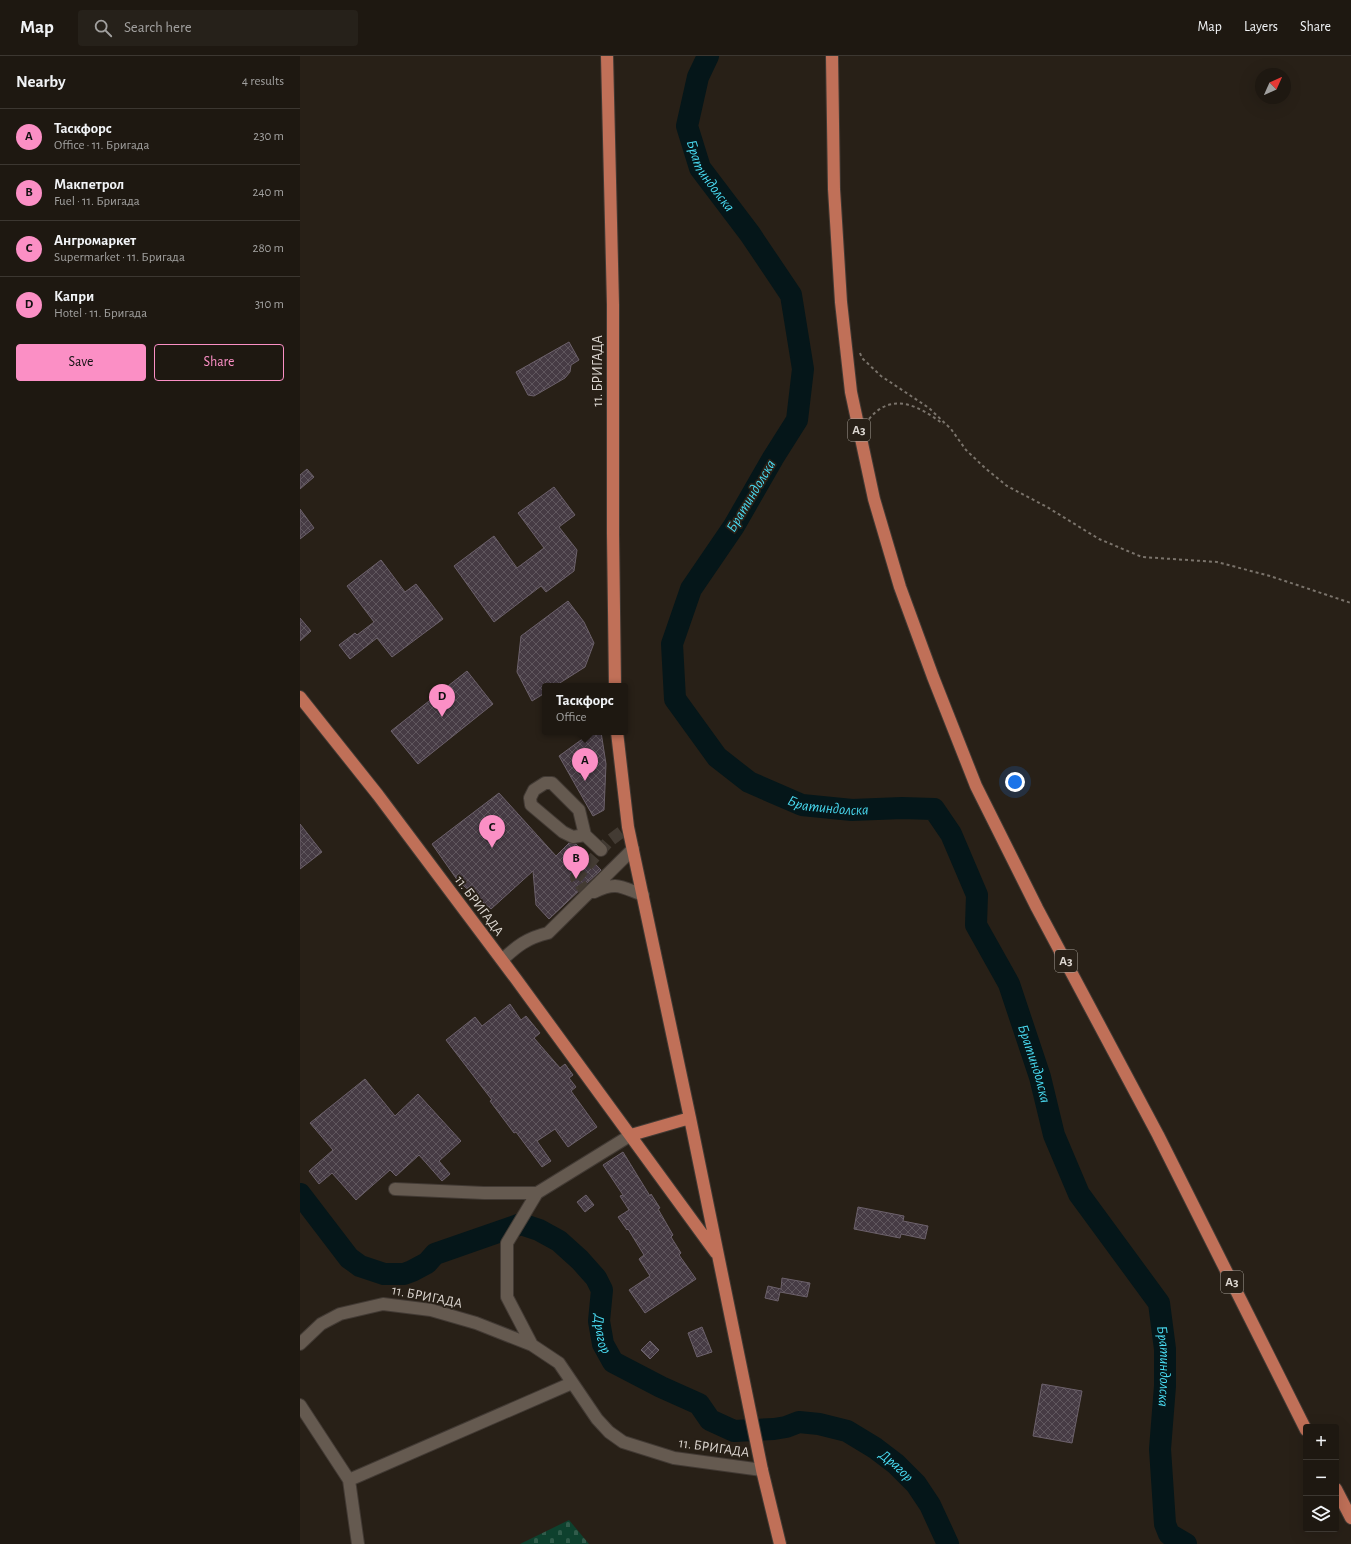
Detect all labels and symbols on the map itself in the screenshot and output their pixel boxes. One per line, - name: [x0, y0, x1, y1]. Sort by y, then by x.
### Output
- north arrow: [1255, 68, 1291, 104]
- water label: Братиндолска: [684, 138, 738, 214]
- street label: 11. БРИГАДА: [591, 335, 605, 407]
- road number: A3: [848, 419, 870, 441]
- water label: Братиндолска: [724, 457, 778, 535]
- pin: D: [429, 684, 455, 717]
- pin: A: [572, 748, 598, 781]
- your location: [1005, 772, 1025, 792]
- water label: Братиндолска: [786, 792, 869, 818]
- pin: C: [479, 815, 505, 848]
- pin: B: [563, 846, 589, 879]
- street label: 11. БРИГАДА: [452, 873, 506, 939]
- road number: A3: [1055, 950, 1077, 972]
- water label: Братиндолска: [1015, 1022, 1053, 1104]
- road number: A3: [1221, 1271, 1243, 1293]
- street label: 11. БРИГАДА: [391, 1283, 463, 1311]
- water label: Драгор: [591, 1312, 615, 1357]
- water label: Братиндолска: [1155, 1325, 1173, 1408]
- street label: 11. БРИГАДА: [678, 1436, 750, 1460]
- water label: Драгор: [876, 1446, 917, 1485]

